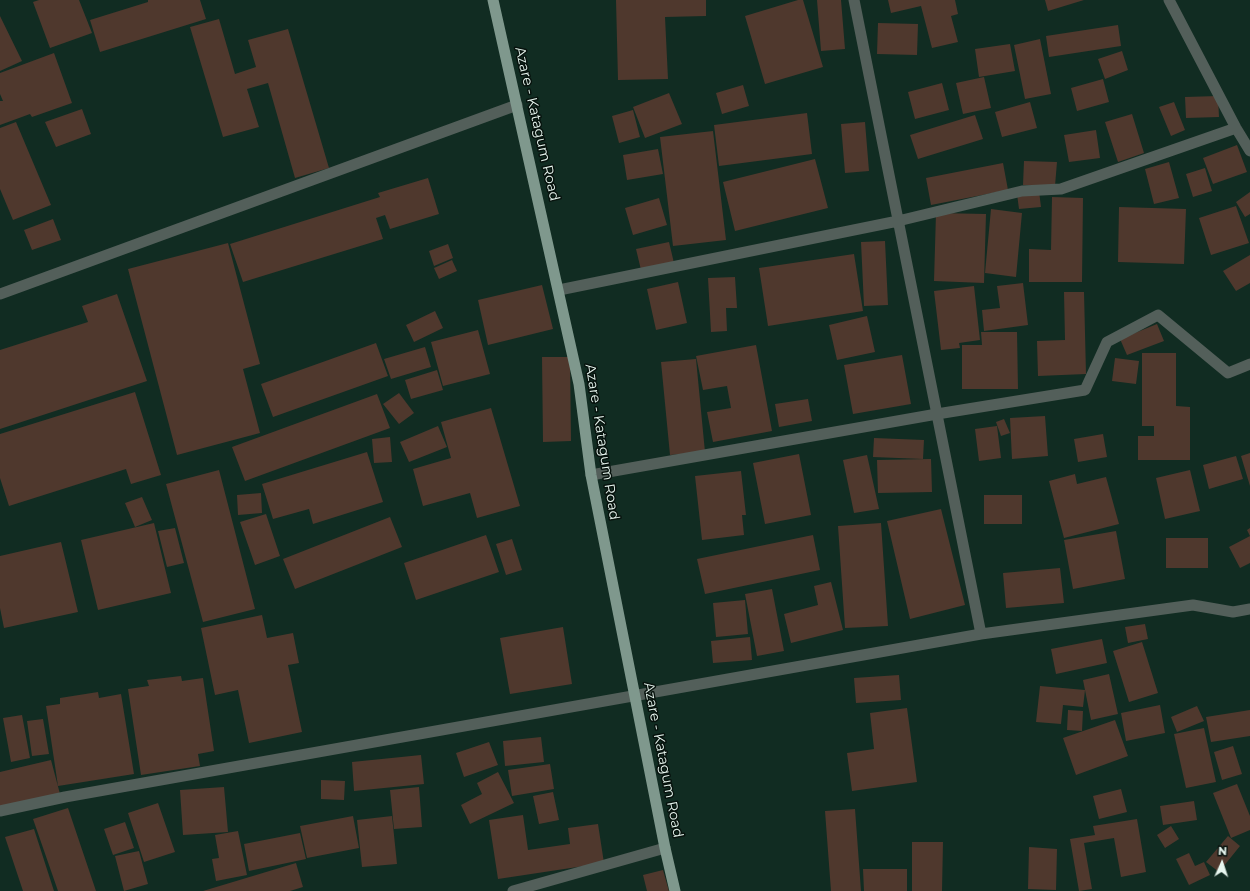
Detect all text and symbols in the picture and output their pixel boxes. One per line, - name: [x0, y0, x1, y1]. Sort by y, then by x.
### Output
- street label: Azare - Katagum Road: [511, 45, 563, 203]
- street label: Azare - Katagum Road: [581, 363, 623, 521]
- street label: Azare - Katagum Road: [640, 681, 686, 839]
- north arrow: [1202, 843, 1242, 883]
- text: N: [1218, 844, 1227, 858]

